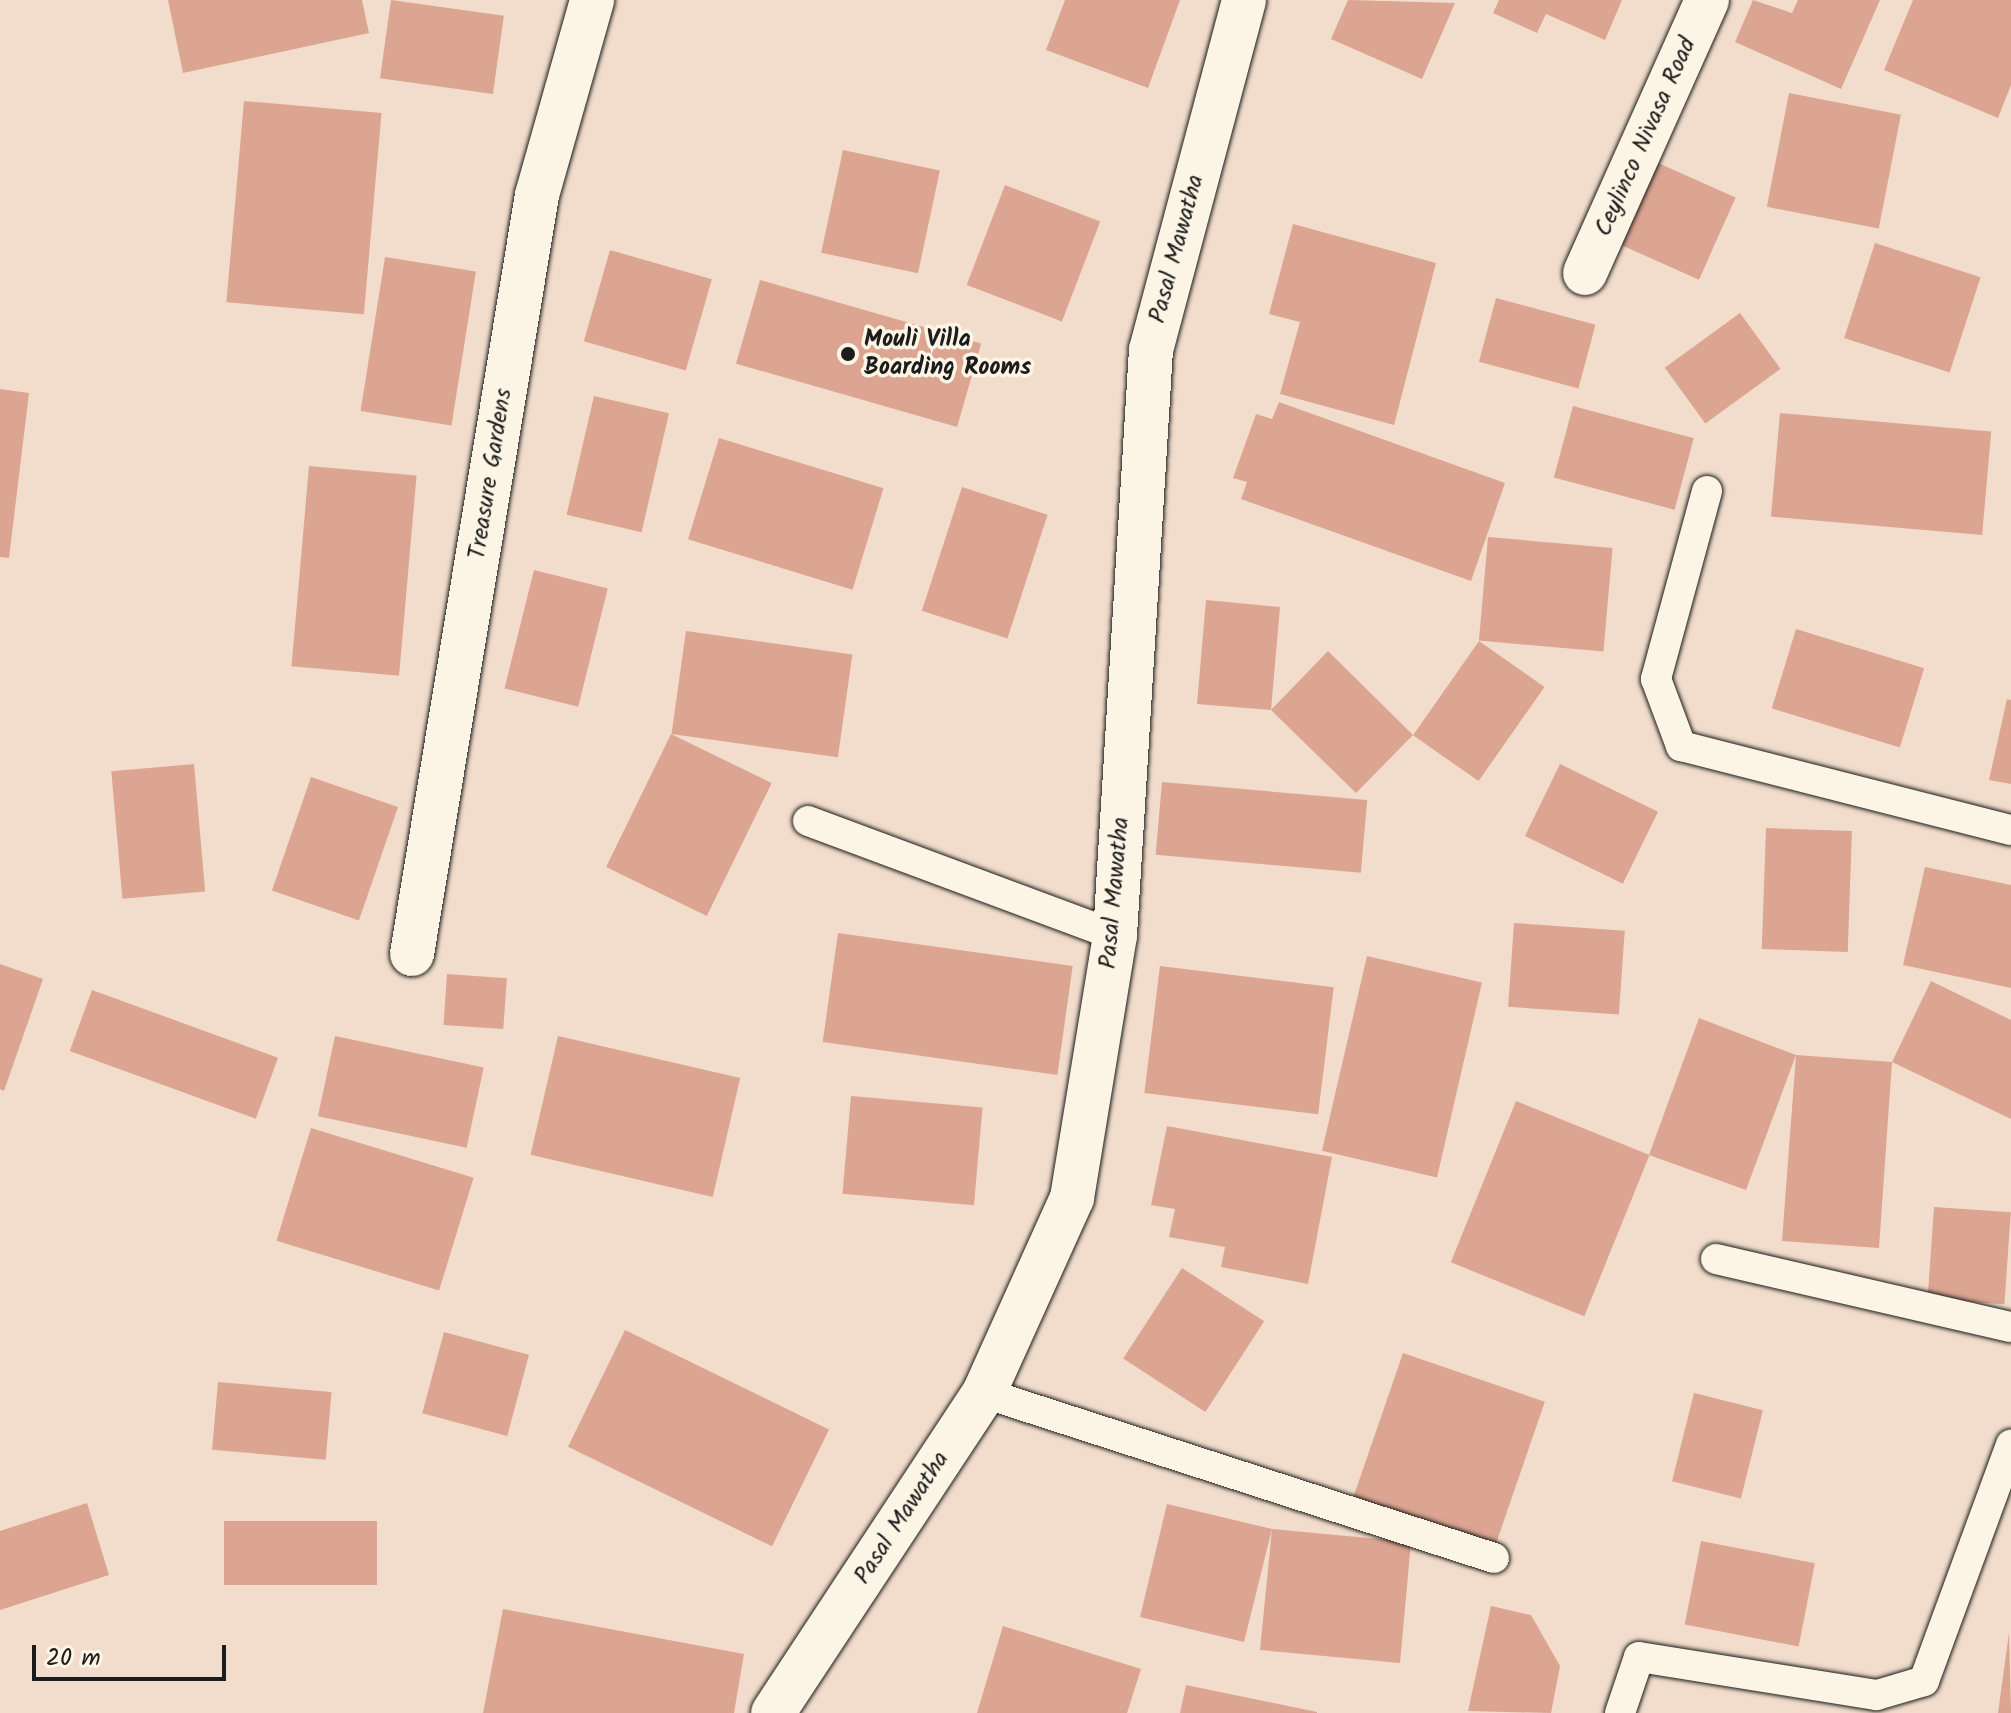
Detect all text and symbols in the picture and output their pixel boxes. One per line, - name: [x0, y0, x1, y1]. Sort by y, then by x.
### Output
- street label: Ceylinco Nivasa Road: [1589, 33, 1703, 241]
- street label: Pasal Mawatha: [1143, 172, 1211, 326]
- place label: Mouli Villa Boarding Rooms: [864, 326, 1031, 382]
- marker: Mouli Villa Boarding Rooms: [839, 345, 857, 363]
- street label: Treasure Gardens: [463, 386, 519, 562]
- street label: Pasal Mawatha: [1094, 816, 1136, 970]
- street label: Pasal Mawatha: [848, 1446, 956, 1590]
- scale bar: [36, 1629, 230, 1679]
- text: 20 m: [46, 1639, 101, 1678]

